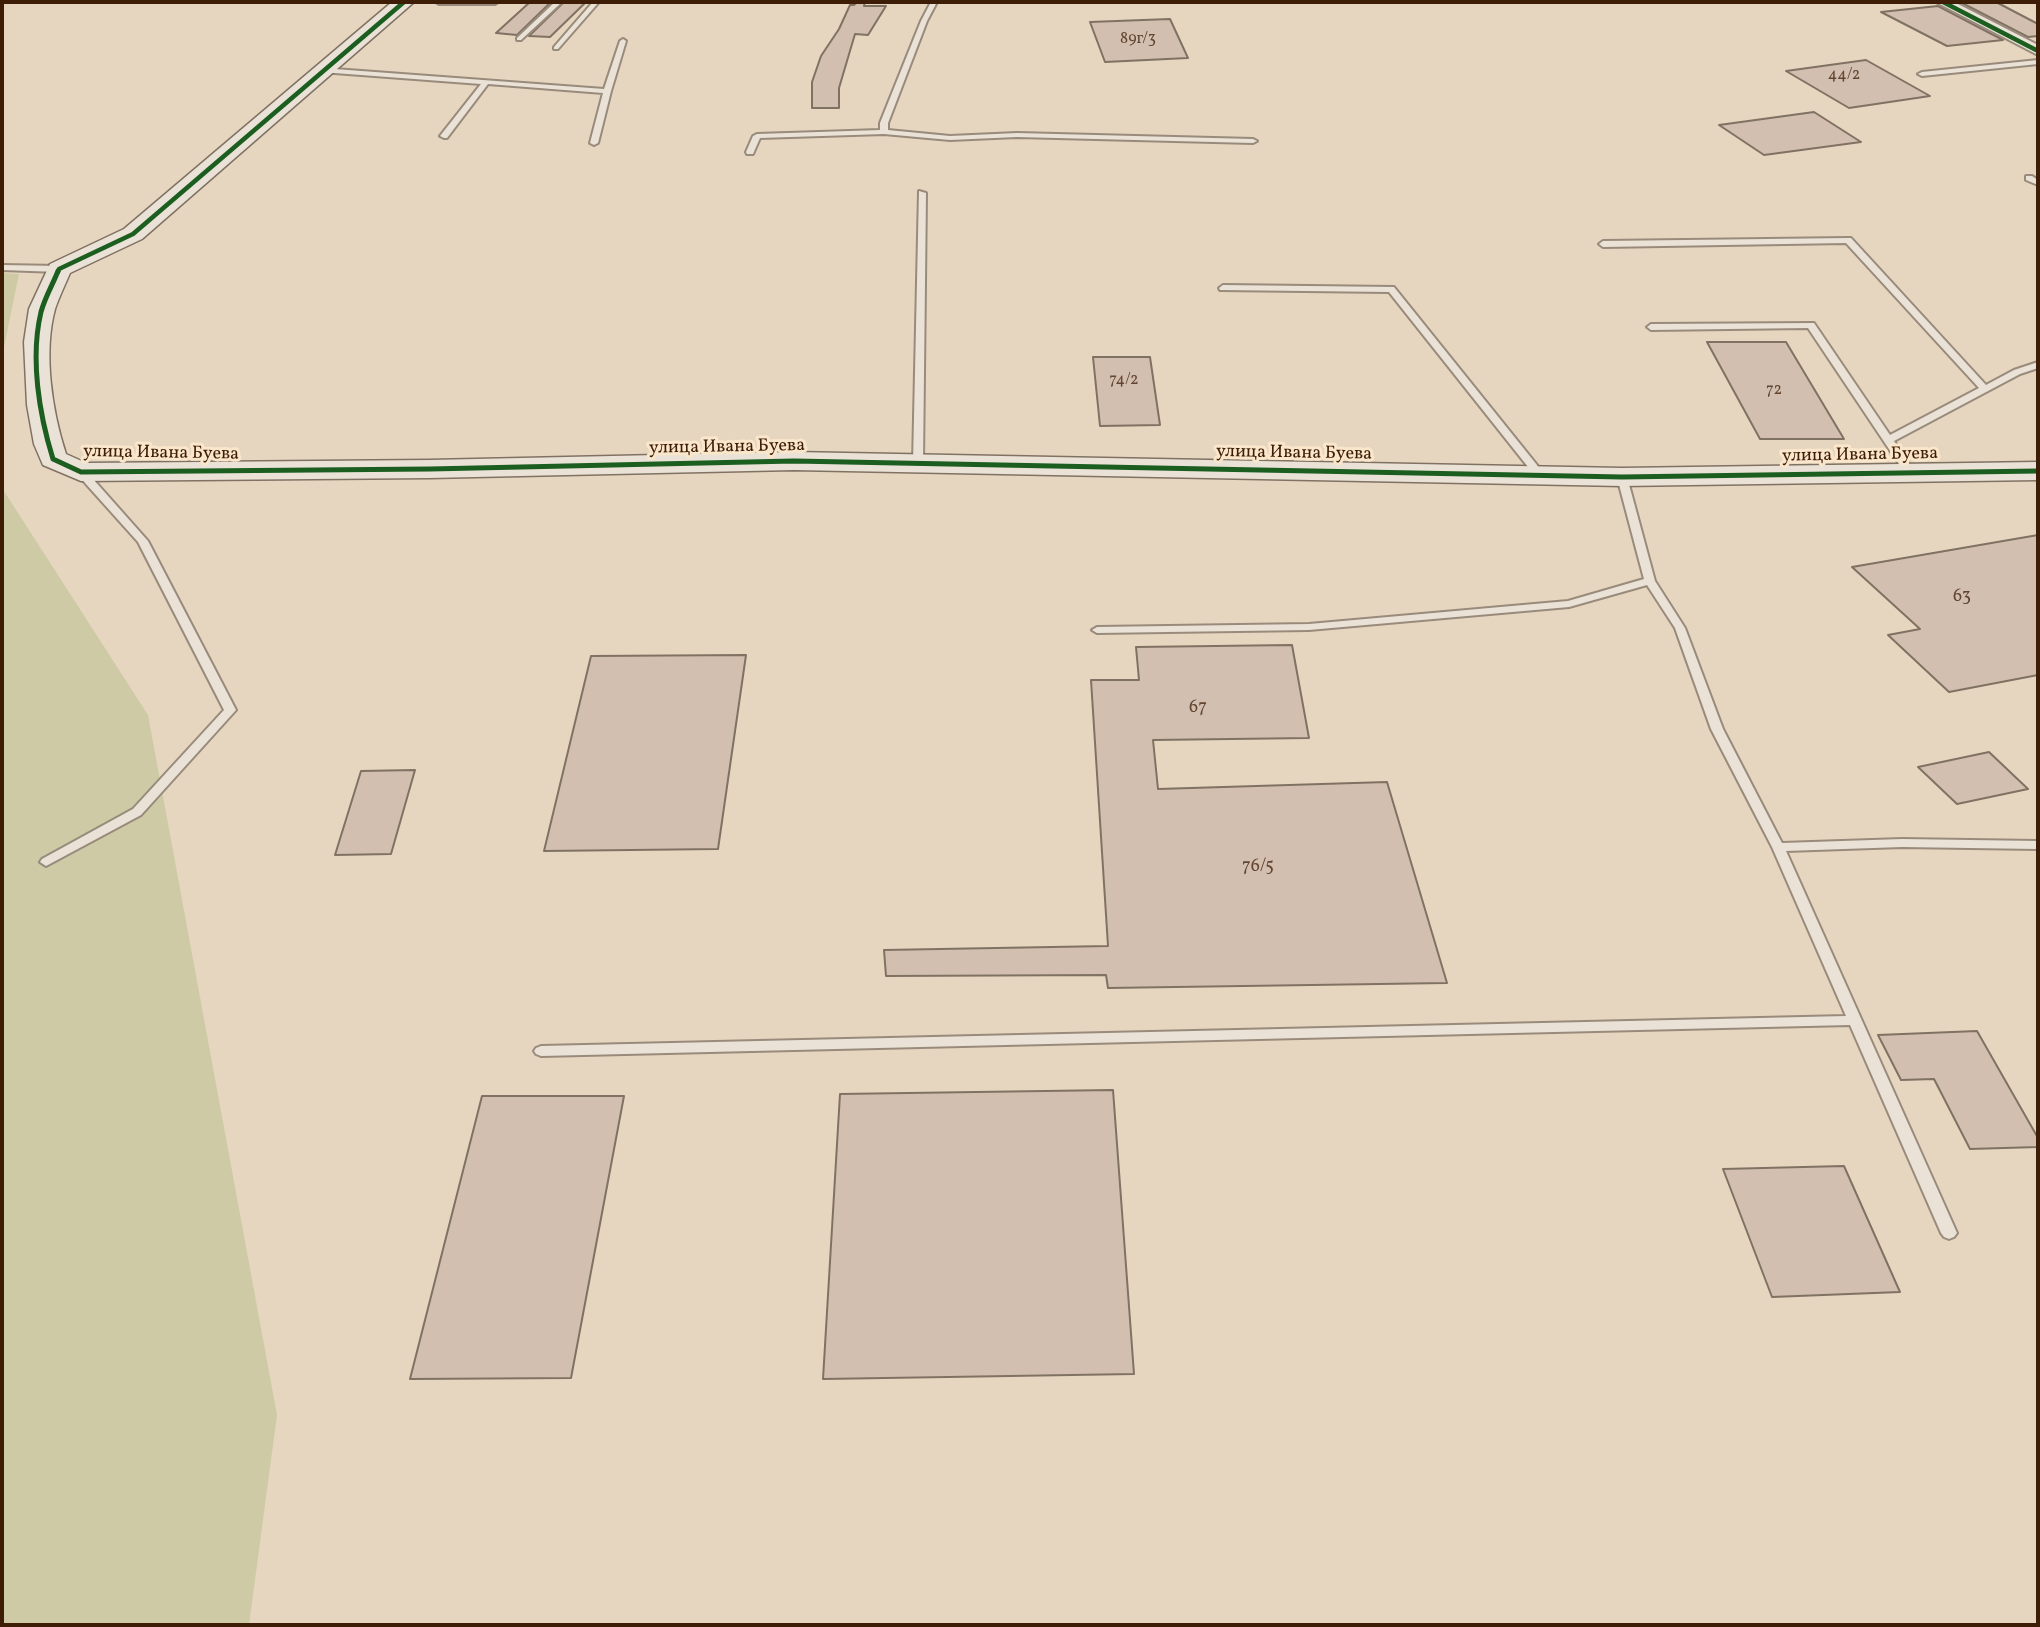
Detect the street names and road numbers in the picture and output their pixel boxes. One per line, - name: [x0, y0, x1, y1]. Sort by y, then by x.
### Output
- street label: улица Ивана Буева: [649, 436, 805, 460]
- street label: улица Ивана Буева: [83, 442, 239, 466]
- street label: улица Ивана Буева: [1216, 442, 1372, 466]
- street label: улица Ивана Буева: [1782, 444, 1938, 468]

